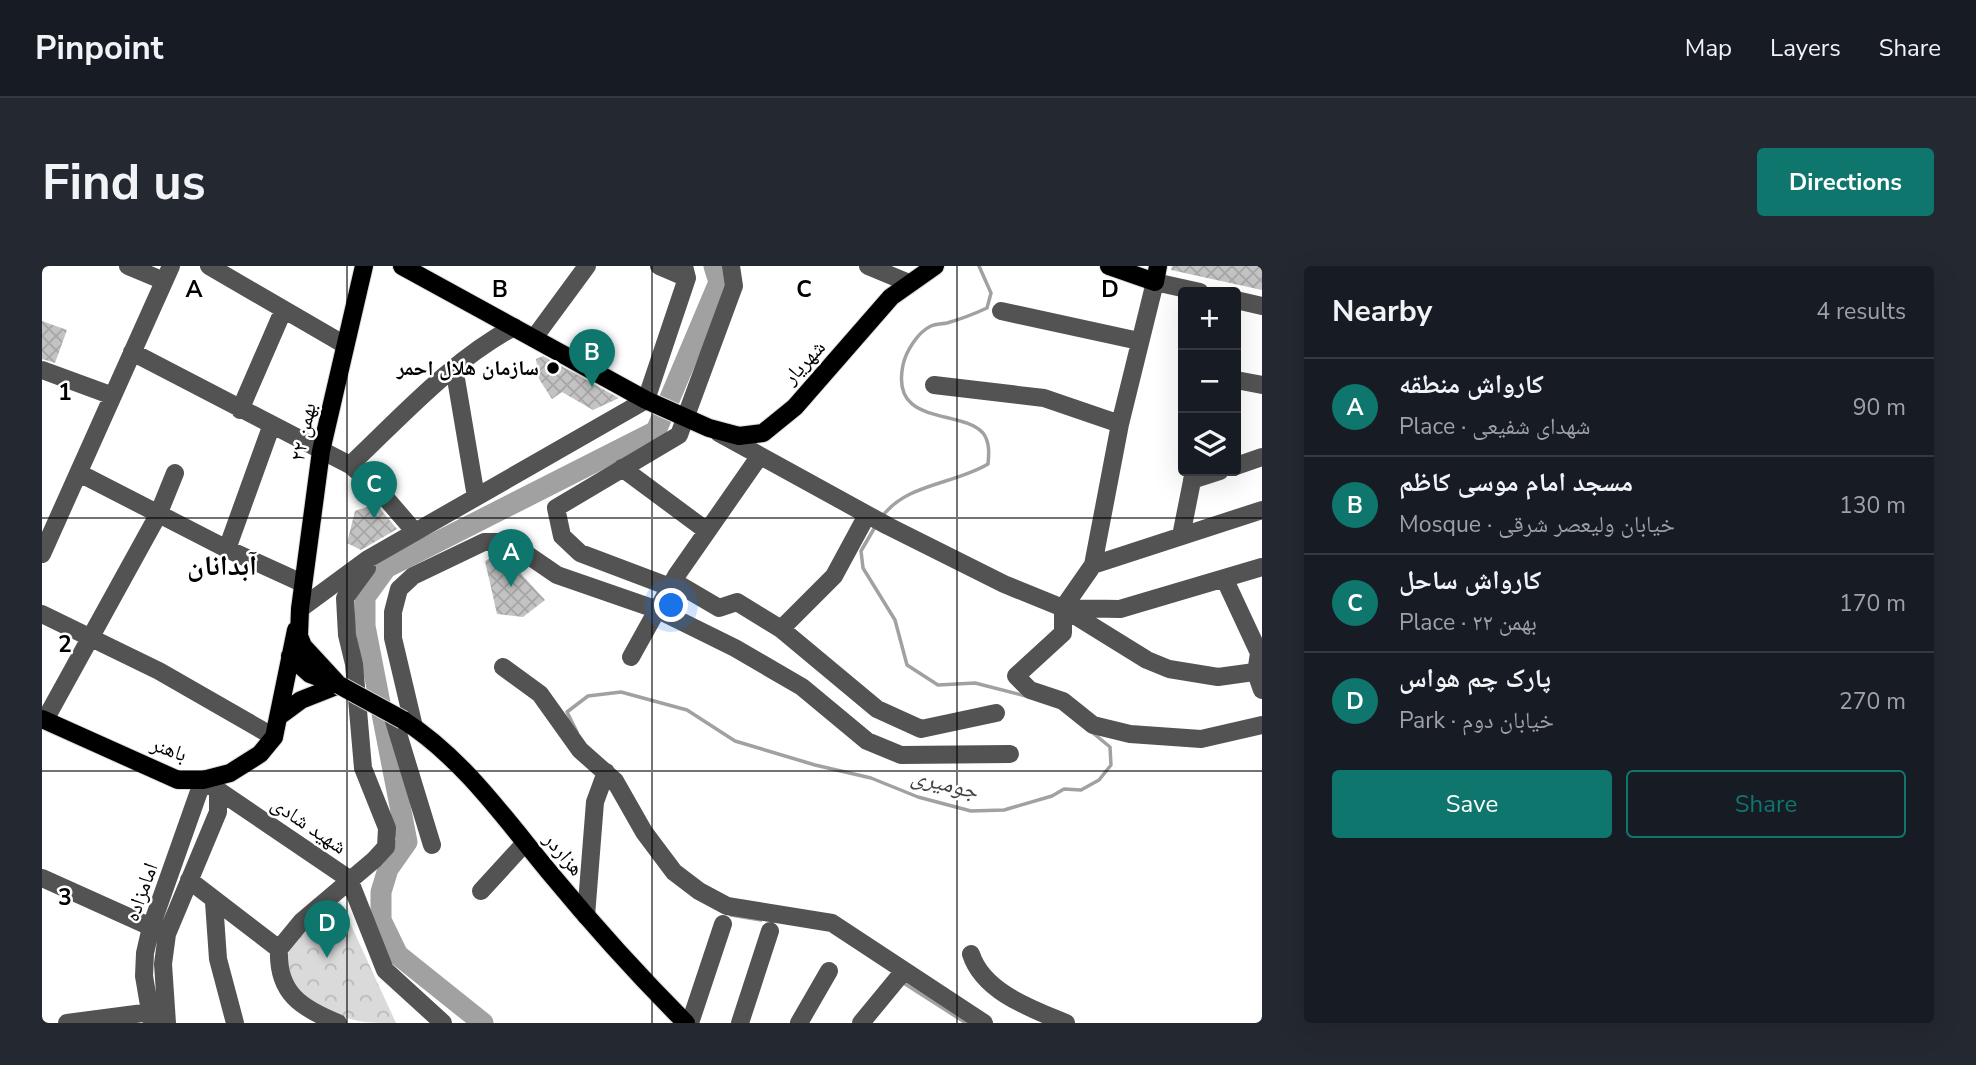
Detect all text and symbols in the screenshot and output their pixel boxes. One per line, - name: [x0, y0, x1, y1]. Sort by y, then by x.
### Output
- text: Pinpoint: [35, 26, 163, 71]
- text: Map: [1685, 32, 1732, 64]
- text: Layers: [1770, 32, 1841, 64]
- text: Share: [1879, 32, 1941, 64]
- button: Directions: [1757, 148, 1934, 216]
- text: Find us: [42, 149, 206, 216]
- text: A: [185, 274, 203, 305]
- text: B: [492, 274, 508, 305]
- text: C: [796, 274, 812, 305]
- text: D: [1101, 274, 1119, 305]
- map controls: [1178, 287, 1241, 476]
- button: +: [1178, 287, 1241, 350]
- text: Nearby: [1332, 291, 1432, 332]
- text: 4 results: [1816, 296, 1906, 327]
- pin: B: [569, 329, 615, 387]
- street label: شهریار: [776, 334, 832, 391]
- button: −: [1178, 350, 1241, 413]
- place label: سازمان هلال احمر: [396, 354, 539, 382]
- marker: سازمان هلال احمر: [545, 360, 561, 376]
- text: کارواش منطقه: [1399, 367, 1544, 402]
- text: 1: [58, 377, 72, 408]
- text: A: [1346, 392, 1364, 423]
- text: 90 m: [1853, 392, 1906, 423]
- street label: ۲۲ بهمن: [283, 400, 323, 464]
- text: Place · شهدای شفیعی: [1399, 411, 1590, 442]
- button: layers: [1178, 413, 1241, 476]
- pin: C: [351, 461, 397, 519]
- text: مسجد امام موسی کاظم: [1399, 465, 1633, 500]
- text: B: [1347, 490, 1363, 521]
- text: 130 m: [1839, 490, 1906, 521]
- text: Mosque · خیابان ولیعصر شرقی: [1399, 509, 1675, 540]
- pin: A: [488, 529, 534, 587]
- district label: آبدانان: [187, 547, 257, 585]
- text: کارواش ساحل: [1399, 563, 1541, 598]
- your location: [654, 588, 688, 622]
- text: C: [1347, 588, 1363, 619]
- text: 170 m: [1839, 588, 1906, 619]
- text: Place · ۲۲ بهمن: [1399, 607, 1537, 638]
- text: 2: [58, 629, 72, 660]
- text: پارک چم هواس: [1399, 661, 1551, 696]
- text: D: [1346, 686, 1364, 717]
- text: 270 m: [1839, 686, 1906, 717]
- text: Park · خیابان دوم: [1399, 705, 1554, 736]
- street label: باهنر: [146, 729, 191, 768]
- water label: جومیری: [908, 760, 982, 807]
- button: Save: [1332, 770, 1612, 838]
- button: Share: [1626, 770, 1906, 838]
- street label: شهید شادی: [266, 789, 352, 861]
- street label: هزاردر: [537, 825, 590, 882]
- street label: امامزاده: [118, 859, 164, 925]
- text: 3: [58, 882, 72, 913]
- pin: D: [304, 900, 350, 958]

